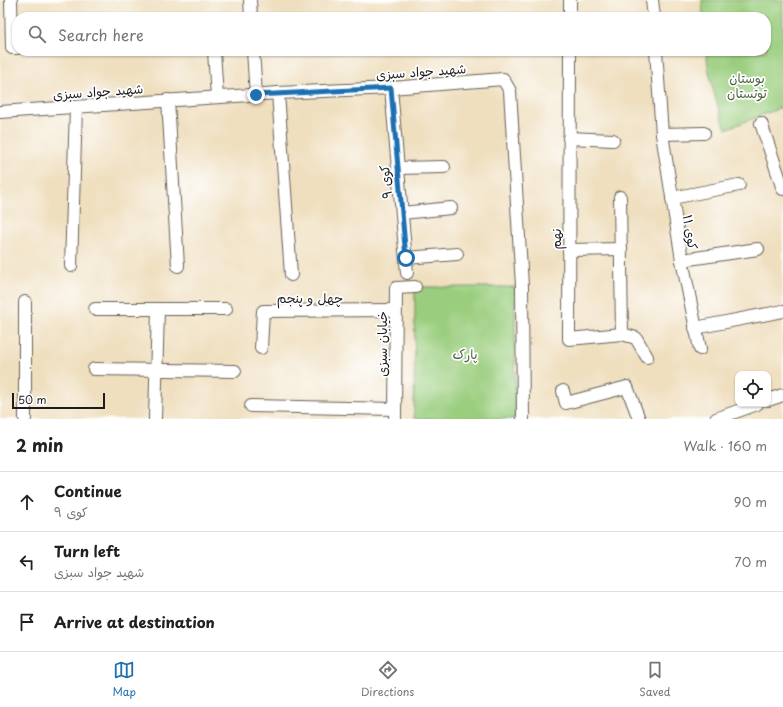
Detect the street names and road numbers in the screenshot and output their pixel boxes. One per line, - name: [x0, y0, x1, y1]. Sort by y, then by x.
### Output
- street label: شهید جواد سبزی: [375, 58, 467, 84]
- street label: شهید جواد سبزی: [52, 78, 144, 104]
- street label: کوی ۹: [374, 164, 396, 200]
- street label: کوی ۱۱: [679, 213, 703, 251]
- street label: نهم: [546, 228, 567, 250]
- street label: چهل و پنجم: [277, 288, 343, 309]
- street label: خیابان سبزی: [372, 311, 391, 377]

